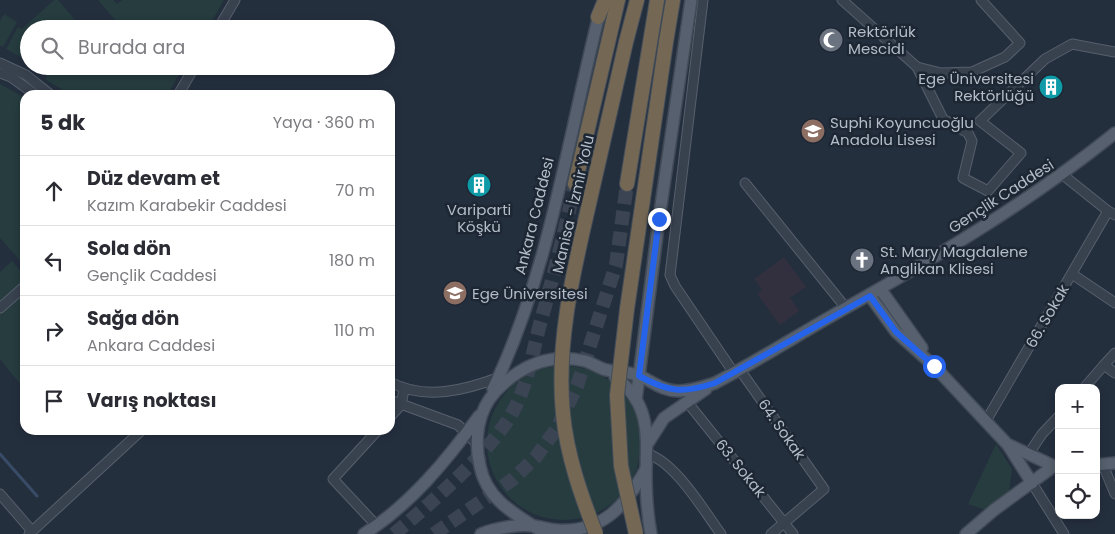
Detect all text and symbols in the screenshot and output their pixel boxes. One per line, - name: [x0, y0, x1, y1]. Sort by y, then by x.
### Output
- search box: [20, 20, 395, 75]
- place label: Rektörlük Mescidi: [848, 21, 916, 59]
- mosque icon: Rektörlük Mescidi: [818, 27, 844, 53]
- icon: search: [38, 34, 66, 62]
- text: Burada ara: [78, 34, 185, 61]
- place label: Ege Üniversitesi Rektörlüğü: [918, 68, 1034, 106]
- building icon: Ege Üniversitesi Rektörlüğü: [1038, 74, 1064, 100]
- text: 5 dk: [40, 108, 85, 137]
- text: Yaya · 360 m: [273, 111, 375, 134]
- place label: Suphi Koyuncuoğlu Anadolu Lisesi: [830, 112, 974, 150]
- school or university icon: Suphi Koyuncuoğlu Anadolu Lisesi: [800, 118, 826, 144]
- street label: Manisa - İzmir Yolu: [547, 133, 599, 275]
- street label: Gençlik Caddesi: [944, 154, 1058, 238]
- street label: Ankara Caddesi: [509, 155, 559, 277]
- text: Düz devam et: [87, 165, 220, 192]
- building icon: Variparti Köşkü: [466, 172, 492, 198]
- icon: ahead: [40, 177, 68, 205]
- text: 70 m: [335, 179, 375, 202]
- text: Kazım Karabekir Caddesi: [87, 194, 287, 217]
- place label: Variparti Köşkü: [447, 199, 511, 237]
- route end: [648, 208, 671, 231]
- text: Sola dön: [87, 235, 171, 262]
- place label: St. Mary Magdalene Anglikan Klisesi: [880, 241, 1028, 279]
- icon: left: [40, 247, 68, 275]
- church icon: St. Mary Magdalene Anglikan Klisesi: [849, 247, 875, 273]
- text: 180 m: [329, 249, 375, 272]
- text: Gençlik Caddesi: [87, 264, 217, 287]
- school or university icon: Ege Üniversitesi: [442, 280, 468, 306]
- street label: 66. Sokak: [1020, 280, 1074, 352]
- place label: Ege Üniversitesi: [472, 283, 588, 304]
- text: Sağa dön: [87, 305, 179, 332]
- icon: right: [40, 317, 68, 345]
- text: 110 m: [334, 319, 375, 342]
- text: Ankara Caddesi: [87, 334, 215, 357]
- route start: [923, 355, 946, 378]
- map controls: [1055, 384, 1100, 519]
- button: +: [1055, 384, 1100, 429]
- icon: arrive: [40, 387, 68, 415]
- text: Varış noktası: [87, 387, 217, 414]
- street label: 64. Sokak: [753, 394, 811, 464]
- button: −: [1055, 429, 1100, 474]
- street label: 63. Sokak: [711, 434, 771, 502]
- button: locate: [1055, 474, 1100, 519]

